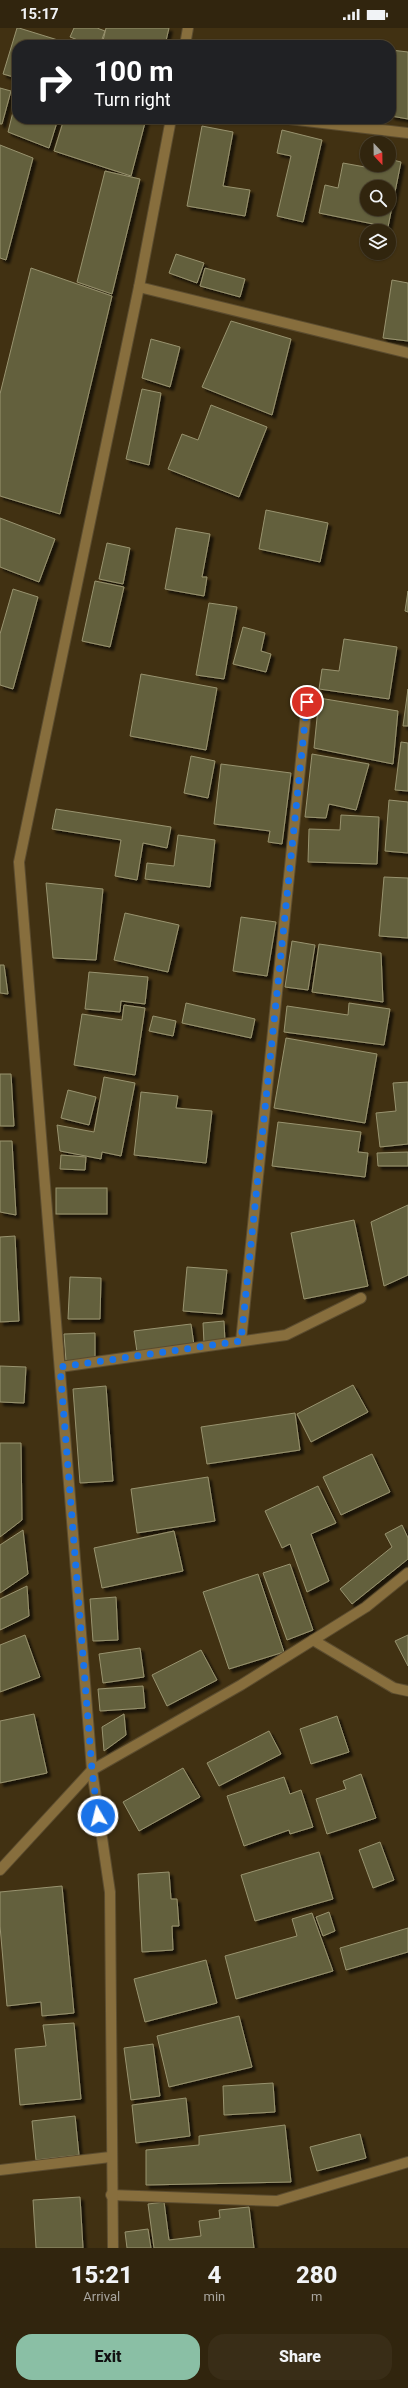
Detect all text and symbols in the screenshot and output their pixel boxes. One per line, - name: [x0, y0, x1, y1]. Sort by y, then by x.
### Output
- text: 15:17: [20, 5, 59, 23]
- text: 100 m: [94, 55, 173, 88]
- icon: right: [28, 56, 80, 108]
- text: Turn right: [94, 89, 171, 110]
- north arrow: [360, 136, 396, 172]
- map controls: [360, 136, 396, 260]
- button: search: [360, 180, 396, 216]
- button: layers: [360, 224, 396, 260]
- pin: [290, 685, 324, 719]
- icon: arrive: [296, 691, 318, 713]
- position arrow: [77, 1795, 119, 1837]
- text: 15:21: [71, 2261, 133, 2289]
- text: 4: [207, 2261, 221, 2289]
- text: 280: [296, 2261, 337, 2289]
- text: Arrival: [83, 2289, 120, 2304]
- text: min: [204, 2289, 225, 2304]
- text: m: [311, 2289, 322, 2304]
- button: Exit: [16, 2334, 200, 2380]
- button: Share: [208, 2334, 392, 2380]

